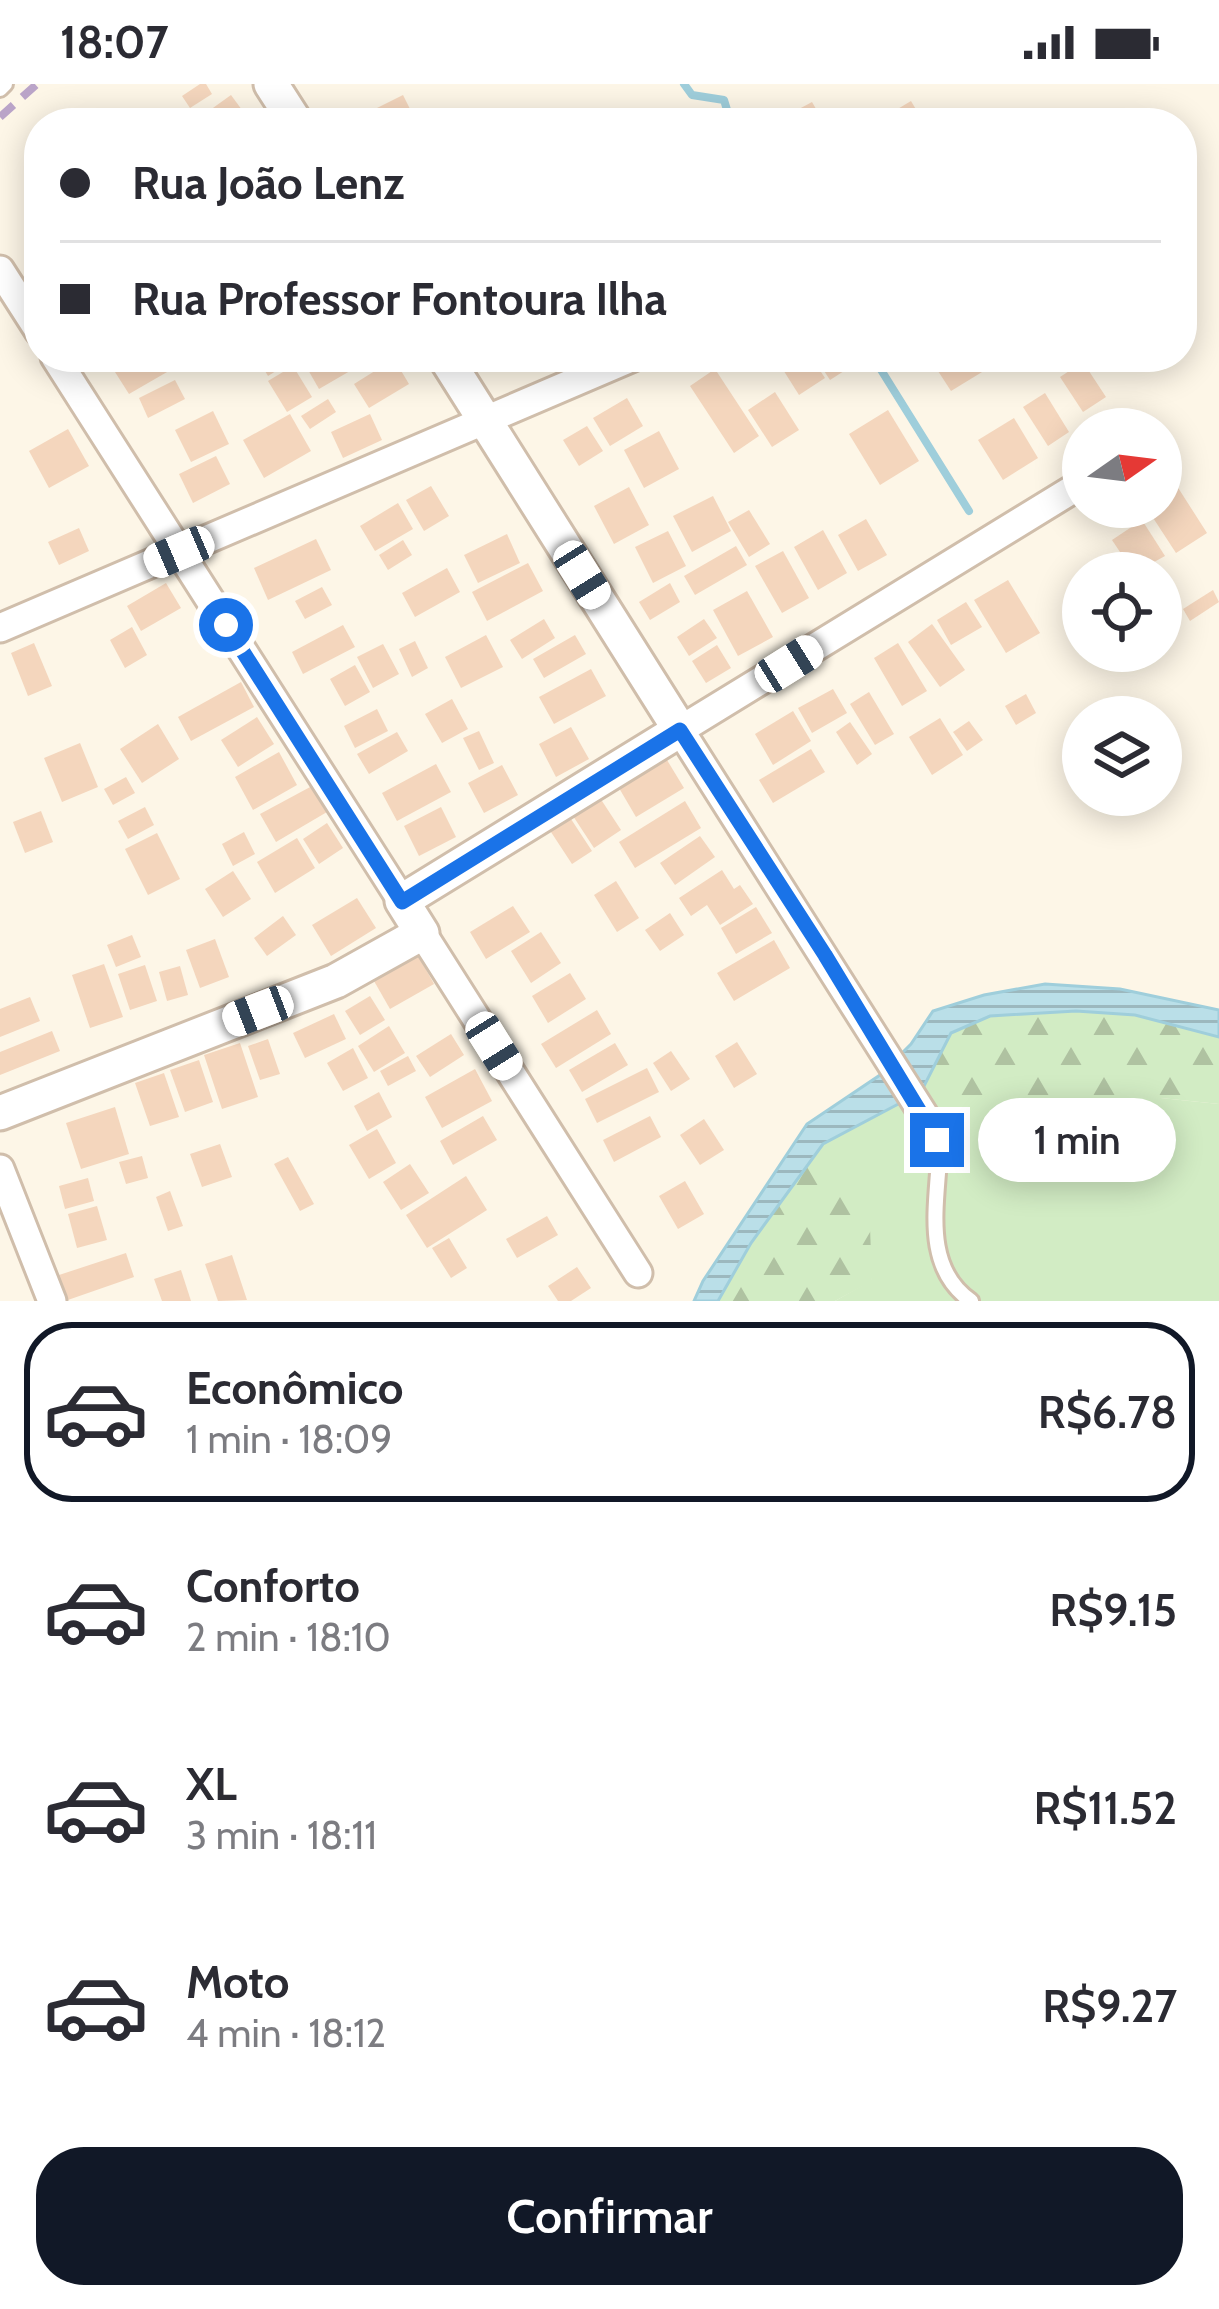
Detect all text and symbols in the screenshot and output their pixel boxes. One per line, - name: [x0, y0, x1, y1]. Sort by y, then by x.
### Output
- text: 18:07: [60, 15, 169, 69]
- text: Rua João Lenz: [132, 156, 404, 210]
- text: Rua Professor Fontoura Ilha: [132, 272, 667, 326]
- north arrow: [1062, 408, 1182, 528]
- map controls: [1062, 408, 1182, 816]
- car: [139, 521, 219, 583]
- car: [548, 535, 616, 615]
- button: locate: [1062, 552, 1182, 672]
- route start: [199, 598, 253, 652]
- car: [749, 630, 829, 698]
- button: layers: [1062, 696, 1182, 816]
- car: [218, 981, 298, 1041]
- car: [460, 1006, 528, 1086]
- callout: 1 min: [979, 1098, 1177, 1182]
- route end: [910, 1113, 964, 1167]
- text: 1 min: [1033, 1116, 1121, 1164]
- icon: car: [42, 1358, 150, 1466]
- text: Econômico: [186, 1361, 403, 1415]
- text: R$6.78: [1038, 1385, 1177, 1439]
- text: 1 min · 18:09: [186, 1415, 392, 1463]
- icon: car: [42, 1556, 150, 1664]
- text: Conforto: [186, 1559, 360, 1613]
- text: R$9.15: [1049, 1583, 1177, 1637]
- text: 2 min · 18:10: [186, 1613, 391, 1661]
- icon: car: [42, 1754, 150, 1862]
- text: XL: [186, 1757, 237, 1811]
- text: R$11.52: [1034, 1781, 1177, 1835]
- text: 3 min · 18:11: [186, 1811, 377, 1859]
- icon: car: [42, 1952, 150, 2060]
- text: Moto: [186, 1955, 289, 2009]
- text: R$9.27: [1042, 1979, 1177, 2033]
- text: 4 min · 18:12: [186, 2009, 386, 2057]
- button: Confirmar: [36, 2147, 1183, 2285]

